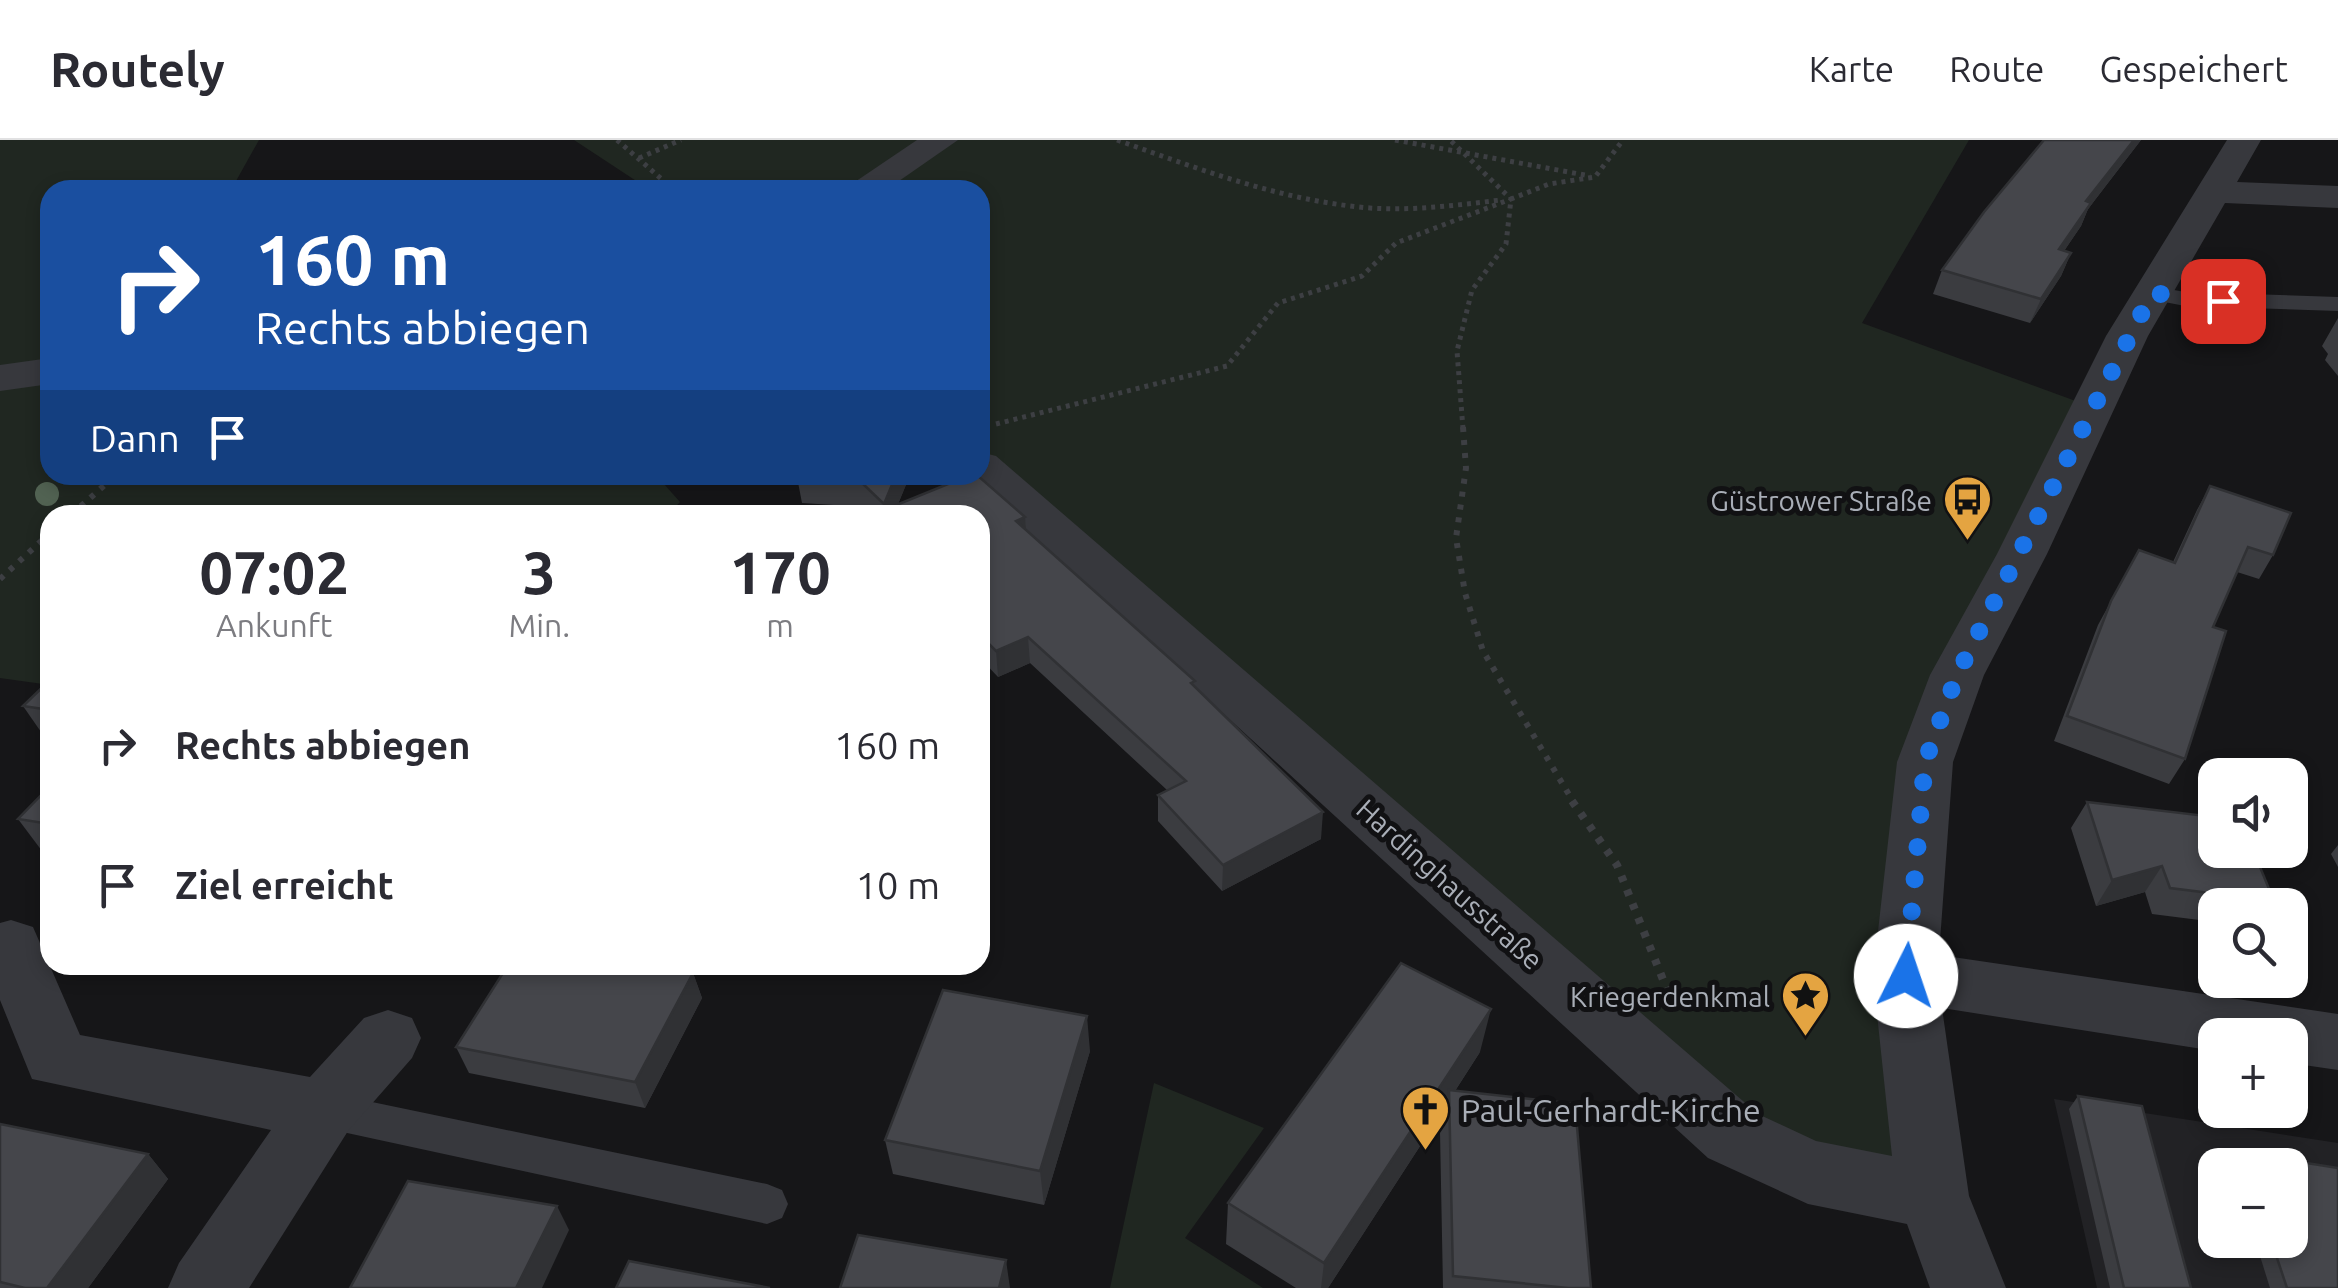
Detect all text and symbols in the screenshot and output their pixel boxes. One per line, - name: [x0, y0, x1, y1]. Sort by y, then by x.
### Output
- text: Routely: [50, 42, 225, 96]
- text: Karte: [1809, 49, 1894, 89]
- text: Route: [1949, 49, 2044, 89]
- text: Gespeichert: [2099, 49, 2288, 89]
- icon: right: [90, 220, 220, 350]
- text: 160 m: [255, 220, 450, 298]
- pin: [2181, 259, 2266, 344]
- icon: arrive: [2196, 274, 2251, 329]
- text: Rechts abbiegen: [255, 302, 590, 353]
- icon: arrive: [200, 410, 255, 465]
- text: Dann: [90, 417, 180, 459]
- bus stop icon: Güstrower Straße: [1941, 474, 1993, 542]
- place label: Güstrower Straße: [1710, 485, 1932, 516]
- text: 07:02: [199, 538, 349, 605]
- text: 3: [522, 538, 556, 605]
- text: 170: [729, 538, 831, 605]
- text: Ankunft: [216, 607, 332, 643]
- text: Min.: [508, 607, 570, 643]
- text: m: [766, 607, 794, 643]
- icon: right: [90, 718, 145, 773]
- text: Rechts abbiegen: [175, 724, 470, 766]
- text: 160 m: [834, 724, 940, 766]
- map controls: [2198, 758, 2308, 1258]
- button: sound: [2198, 758, 2308, 868]
- street label: Hardinghausstraße: [1351, 793, 1549, 975]
- icon: arrive: [90, 858, 145, 913]
- text: Ziel erreicht: [175, 864, 394, 906]
- text: 10 m: [856, 864, 940, 906]
- button: search: [2198, 888, 2308, 998]
- position arrow: [1854, 924, 1958, 1028]
- place icon: Kriegerdenkmal: [1779, 970, 1831, 1038]
- place label: Kriegerdenkmal: [1570, 981, 1770, 1012]
- button: +: [2198, 1018, 2308, 1128]
- church icon: Paul-Gerhardt-Kirche: [1400, 1084, 1452, 1152]
- place label: Paul-Gerhardt-Kirche: [1461, 1092, 1761, 1128]
- button: −: [2198, 1148, 2308, 1258]

